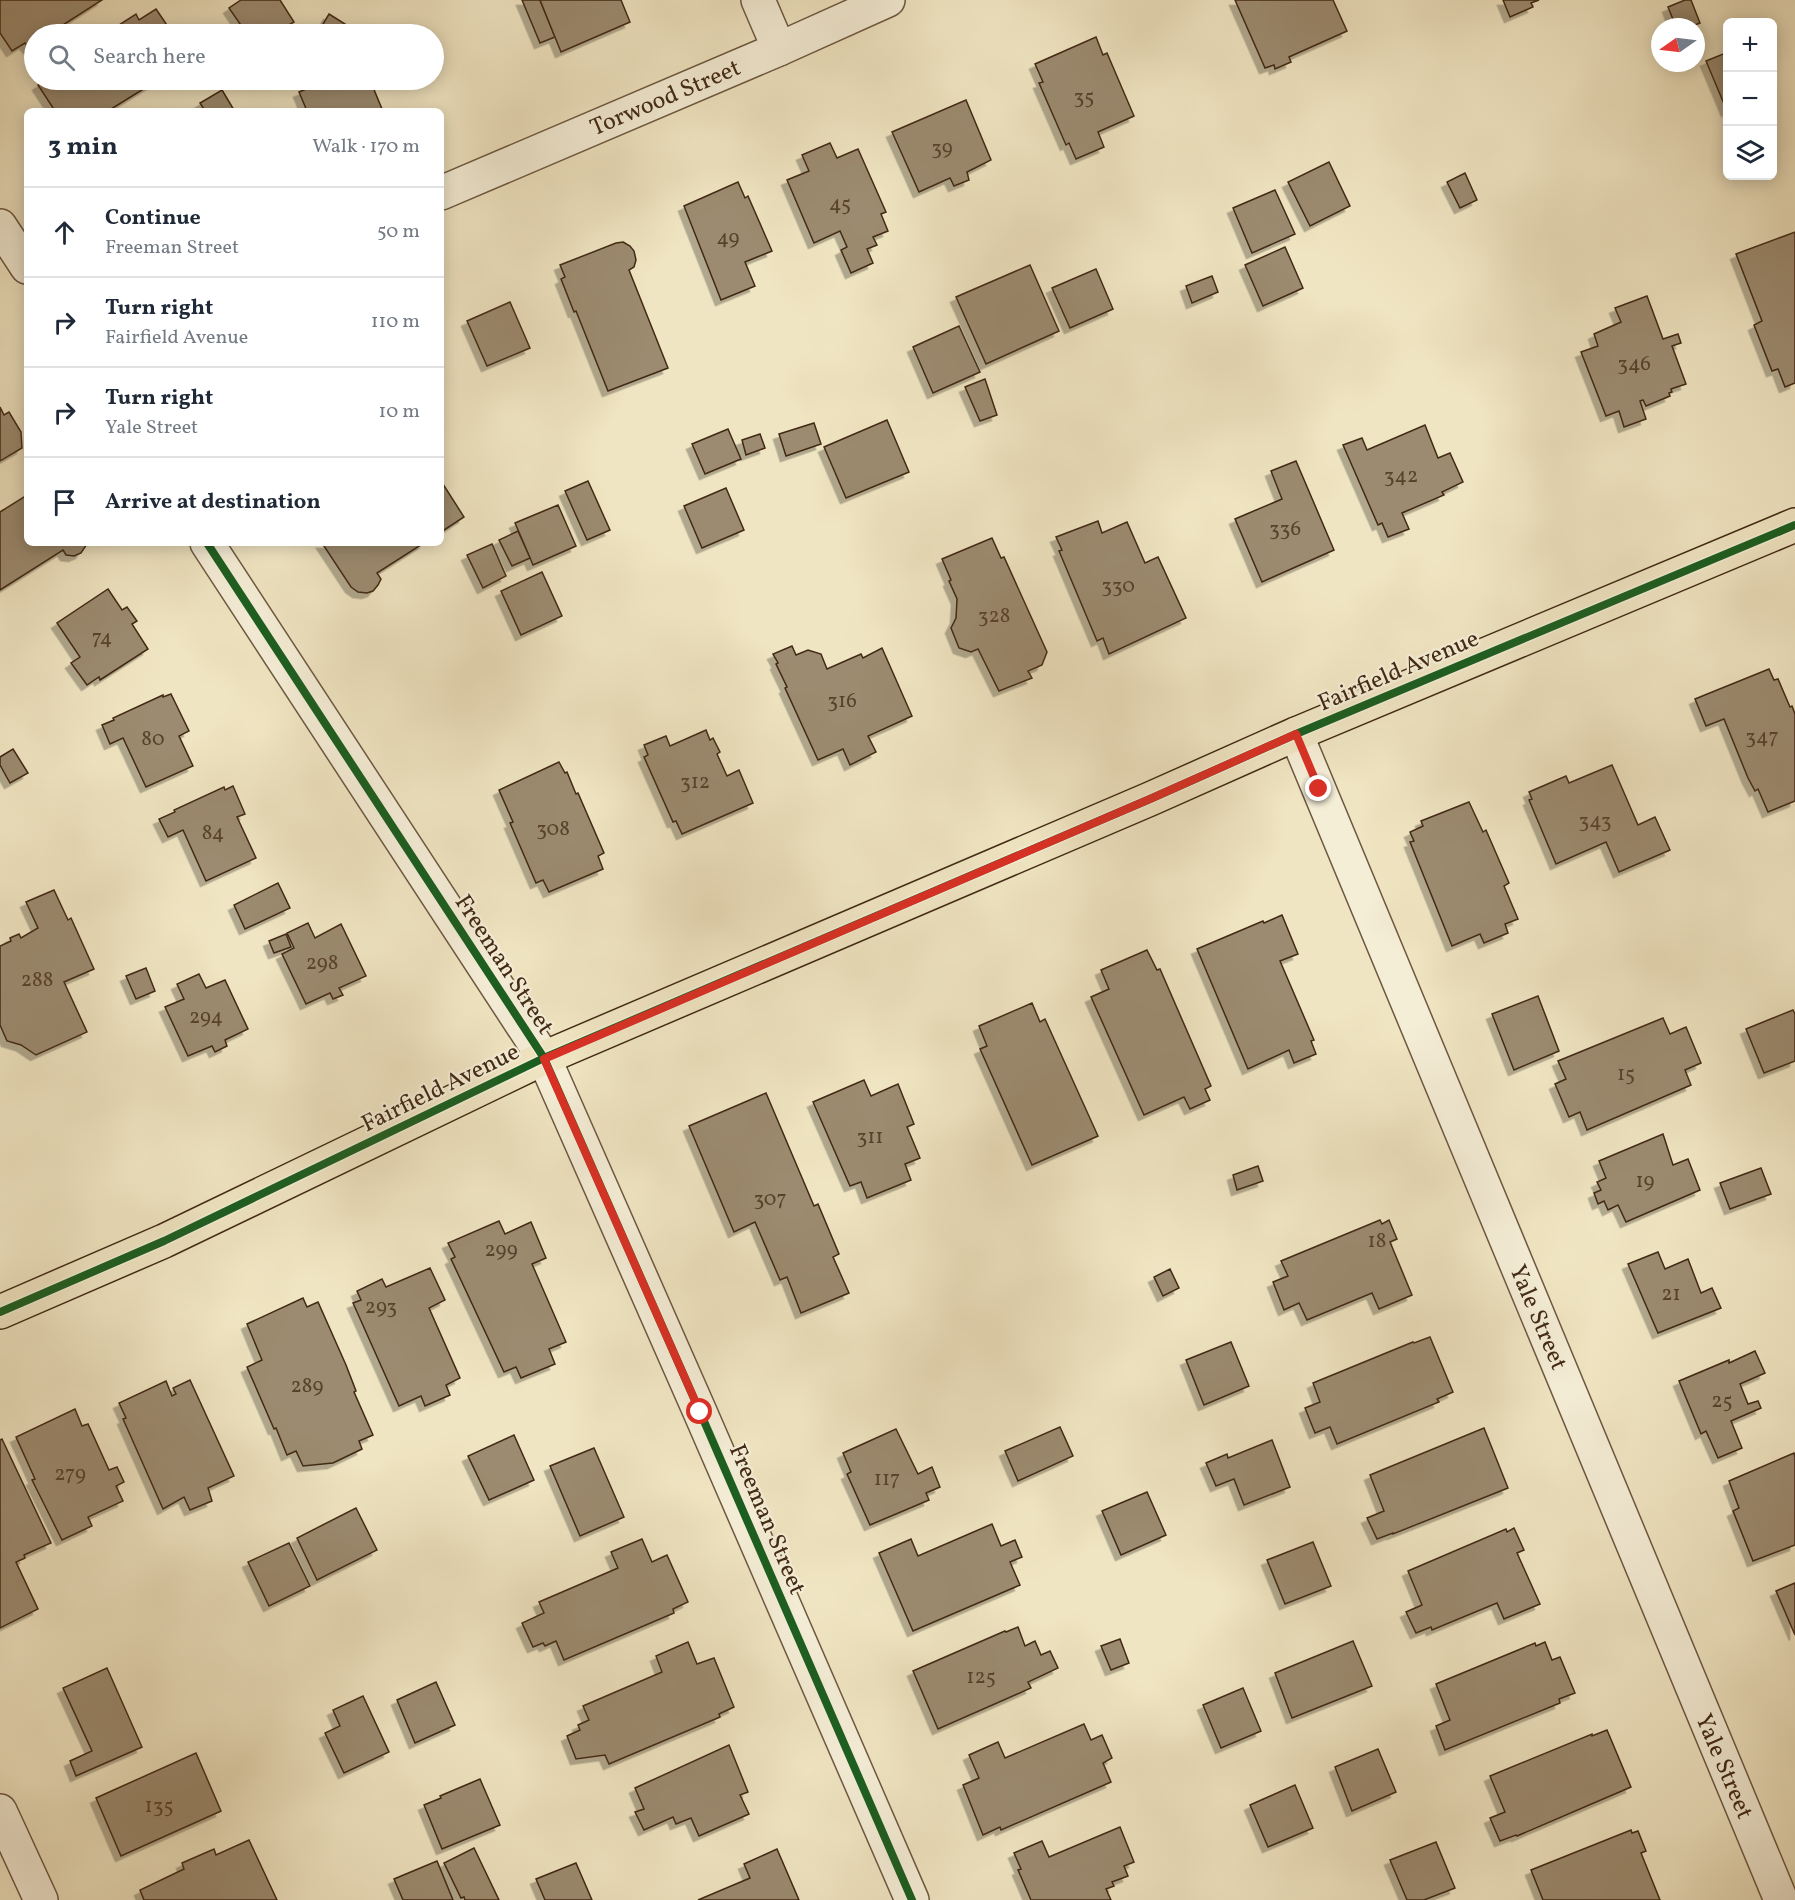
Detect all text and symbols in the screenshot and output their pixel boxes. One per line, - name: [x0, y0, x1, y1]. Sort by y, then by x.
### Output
- north arrow: [1651, 18, 1705, 72]
- map controls: [1723, 18, 1777, 180]
- button: +: [1723, 18, 1777, 72]
- search box: [24, 24, 444, 90]
- icon: search: [45, 41, 78, 74]
- text: Search here: [93, 42, 206, 73]
- street label: Torwood Street: [585, 52, 746, 146]
- button: −: [1723, 72, 1777, 126]
- house number: 35: [1074, 83, 1094, 112]
- button: layers: [1723, 126, 1777, 180]
- text: 3 min: [48, 129, 118, 165]
- text: Walk · 170 m: [312, 133, 420, 161]
- house number: 39: [931, 134, 953, 163]
- house number: 45: [829, 190, 851, 219]
- text: Continue: [105, 203, 201, 234]
- icon: ahead: [48, 216, 81, 249]
- text: 50 m: [377, 218, 420, 246]
- house number: 49: [717, 224, 740, 253]
- text: Freeman Street: [105, 234, 239, 262]
- text: Turn right: [105, 293, 213, 324]
- icon: right: [48, 306, 81, 339]
- text: 110 m: [371, 308, 420, 336]
- text: Fairfield Avenue: [105, 324, 248, 352]
- house number: 346: [1617, 350, 1651, 379]
- text: Turn right: [105, 383, 213, 414]
- icon: right: [48, 396, 81, 429]
- text: 10 m: [379, 398, 420, 426]
- text: Yale Street: [105, 414, 198, 442]
- house number: 342: [1384, 462, 1418, 491]
- icon: arrive: [48, 486, 81, 519]
- text: Arrive at destination: [105, 487, 321, 518]
- house number: 336: [1269, 515, 1301, 544]
- house number: 330: [1101, 572, 1135, 601]
- house number: 328: [978, 602, 1010, 631]
- street label: Fairfield Avenue: [1313, 623, 1485, 721]
- house number: 74: [92, 624, 112, 653]
- house number: 316: [827, 687, 857, 716]
- house number: 347: [1745, 723, 1779, 752]
- house number: 80: [141, 725, 165, 754]
- house number: 312: [680, 768, 710, 797]
- route end: [1305, 775, 1331, 801]
- house number: 343: [1578, 807, 1612, 836]
- house number: 308: [536, 815, 570, 844]
- house number: 84: [202, 819, 224, 848]
- street label: Freeman Street: [445, 888, 561, 1042]
- house number: 298: [306, 949, 338, 978]
- house number: 288: [21, 966, 53, 995]
- house number: 294: [189, 1003, 223, 1032]
- street label: Fairfield Avenue: [356, 1036, 526, 1142]
- house number: 15: [1617, 1060, 1635, 1089]
- house number: 311: [856, 1123, 884, 1152]
- house number: 19: [1635, 1167, 1655, 1196]
- house number: 307: [753, 1185, 787, 1214]
- house number: 18: [1368, 1227, 1386, 1256]
- house number: 299: [484, 1236, 518, 1265]
- street label: Yale Street: [1500, 1260, 1575, 1376]
- house number: 21: [1661, 1280, 1681, 1309]
- house number: 293: [365, 1293, 397, 1322]
- house number: 289: [291, 1372, 324, 1401]
- house number: 25: [1711, 1387, 1733, 1416]
- route start: [686, 1398, 712, 1424]
- street label: Freeman Street: [719, 1439, 813, 1600]
- house number: 279: [54, 1460, 86, 1489]
- house number: 117: [874, 1465, 900, 1494]
- house number: 125: [966, 1663, 996, 1692]
- street label: Yale Street: [1686, 1709, 1761, 1825]
- house number: 135: [144, 1792, 174, 1821]

